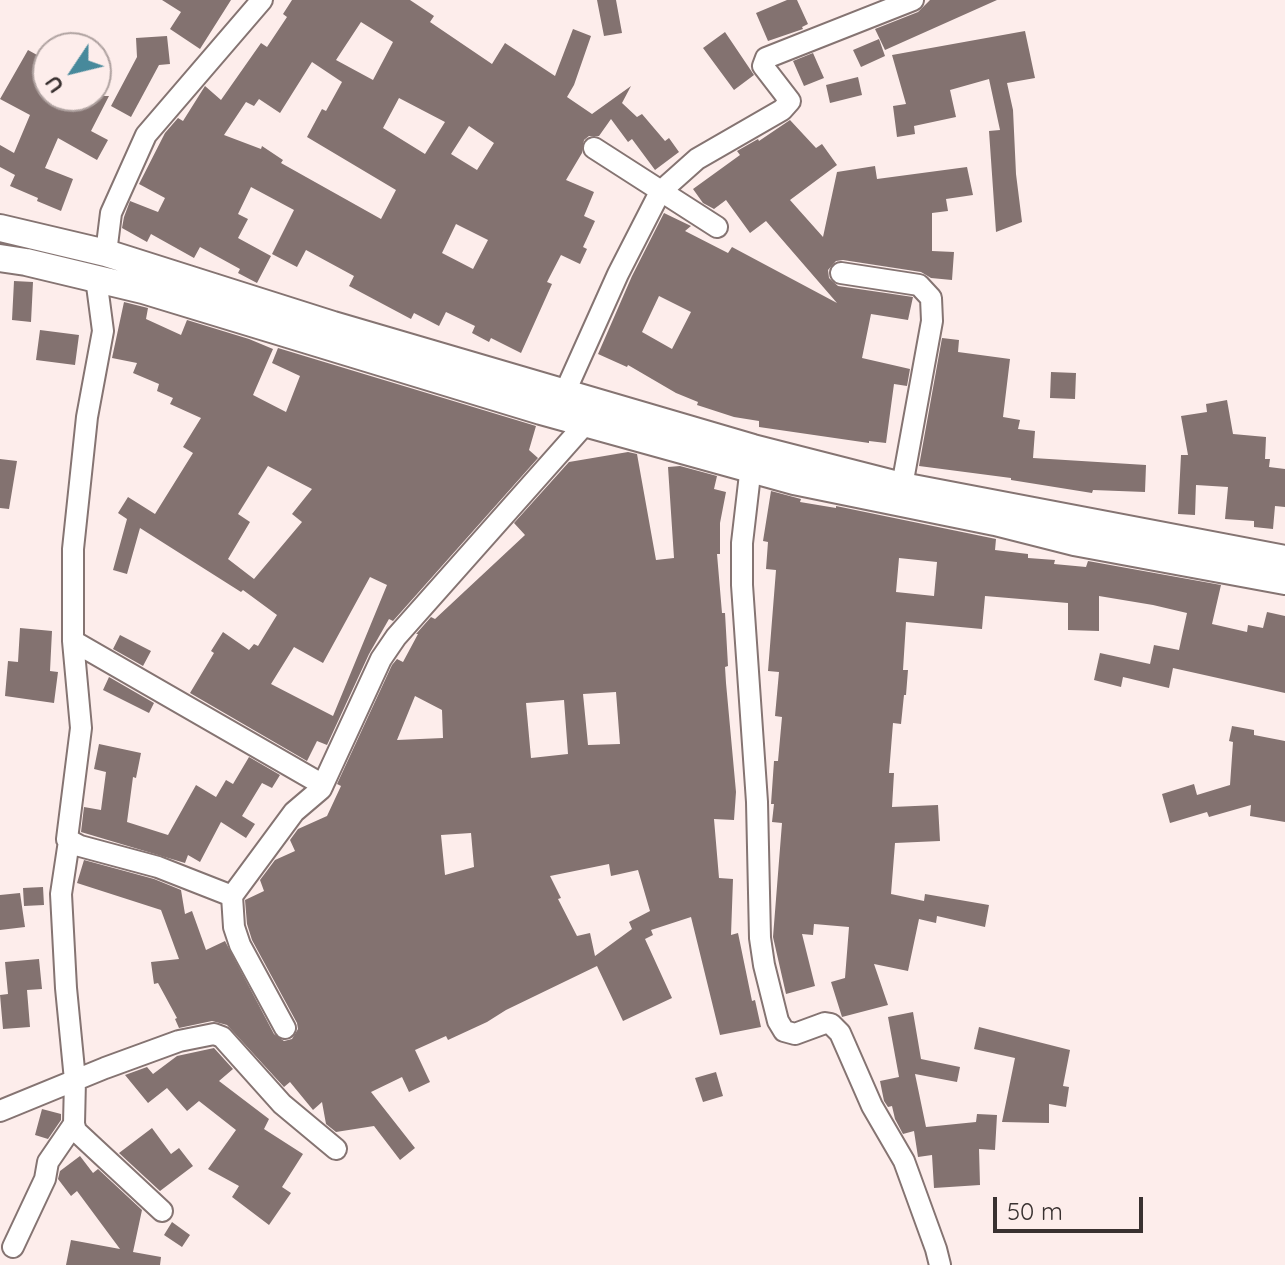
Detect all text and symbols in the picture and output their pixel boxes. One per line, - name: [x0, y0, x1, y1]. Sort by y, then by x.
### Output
- north arrow: [32, 32, 112, 112]
- text: U: [38, 70, 70, 99]
- scale bar: [997, 1181, 1147, 1231]
- text: 50 m: [1007, 1196, 1063, 1226]

